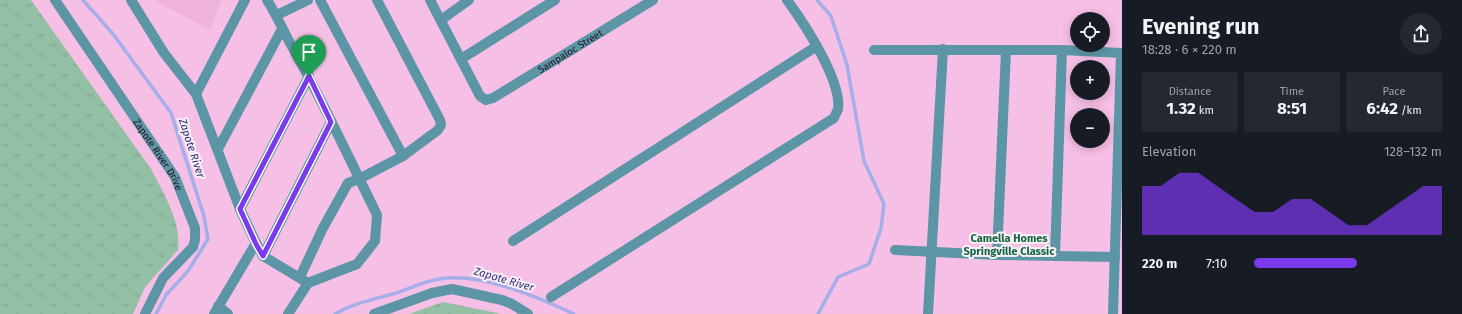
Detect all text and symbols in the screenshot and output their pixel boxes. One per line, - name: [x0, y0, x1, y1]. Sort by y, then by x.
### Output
- map controls: [1070, 12, 1110, 148]
- button: locate: [1070, 12, 1110, 52]
- text: Evening run: [1142, 13, 1259, 40]
- button: share: [1400, 13, 1442, 55]
- street label: Sampaloc Street: [536, 27, 606, 76]
- pin: [292, 35, 326, 76]
- icon: arrive: [298, 41, 320, 63]
- text: 18:28 · 6 × 220 m: [1142, 42, 1237, 57]
- button: +: [1070, 60, 1110, 100]
- text: Distance: [1169, 85, 1211, 98]
- text: Time: [1280, 85, 1304, 98]
- text: Pace: [1383, 85, 1405, 98]
- text: 1.32: [1166, 98, 1196, 119]
- text: 8:51: [1277, 98, 1307, 119]
- text: 6:42: [1366, 98, 1398, 119]
- text: km: [1196, 104, 1214, 117]
- text: /km: [1398, 104, 1422, 117]
- button: −: [1070, 108, 1110, 148]
- water label: Zapote River: [176, 116, 207, 180]
- street label: Zapote River Drive: [130, 117, 185, 192]
- text: Elevation: [1142, 144, 1196, 159]
- text: 128–132 m: [1384, 144, 1442, 159]
- district label: Camella Homes Springville Classic: [964, 232, 1055, 258]
- text: 220 m: [1142, 256, 1177, 271]
- text: 7:10: [1206, 256, 1227, 271]
- water label: Zapote River: [472, 264, 536, 294]

